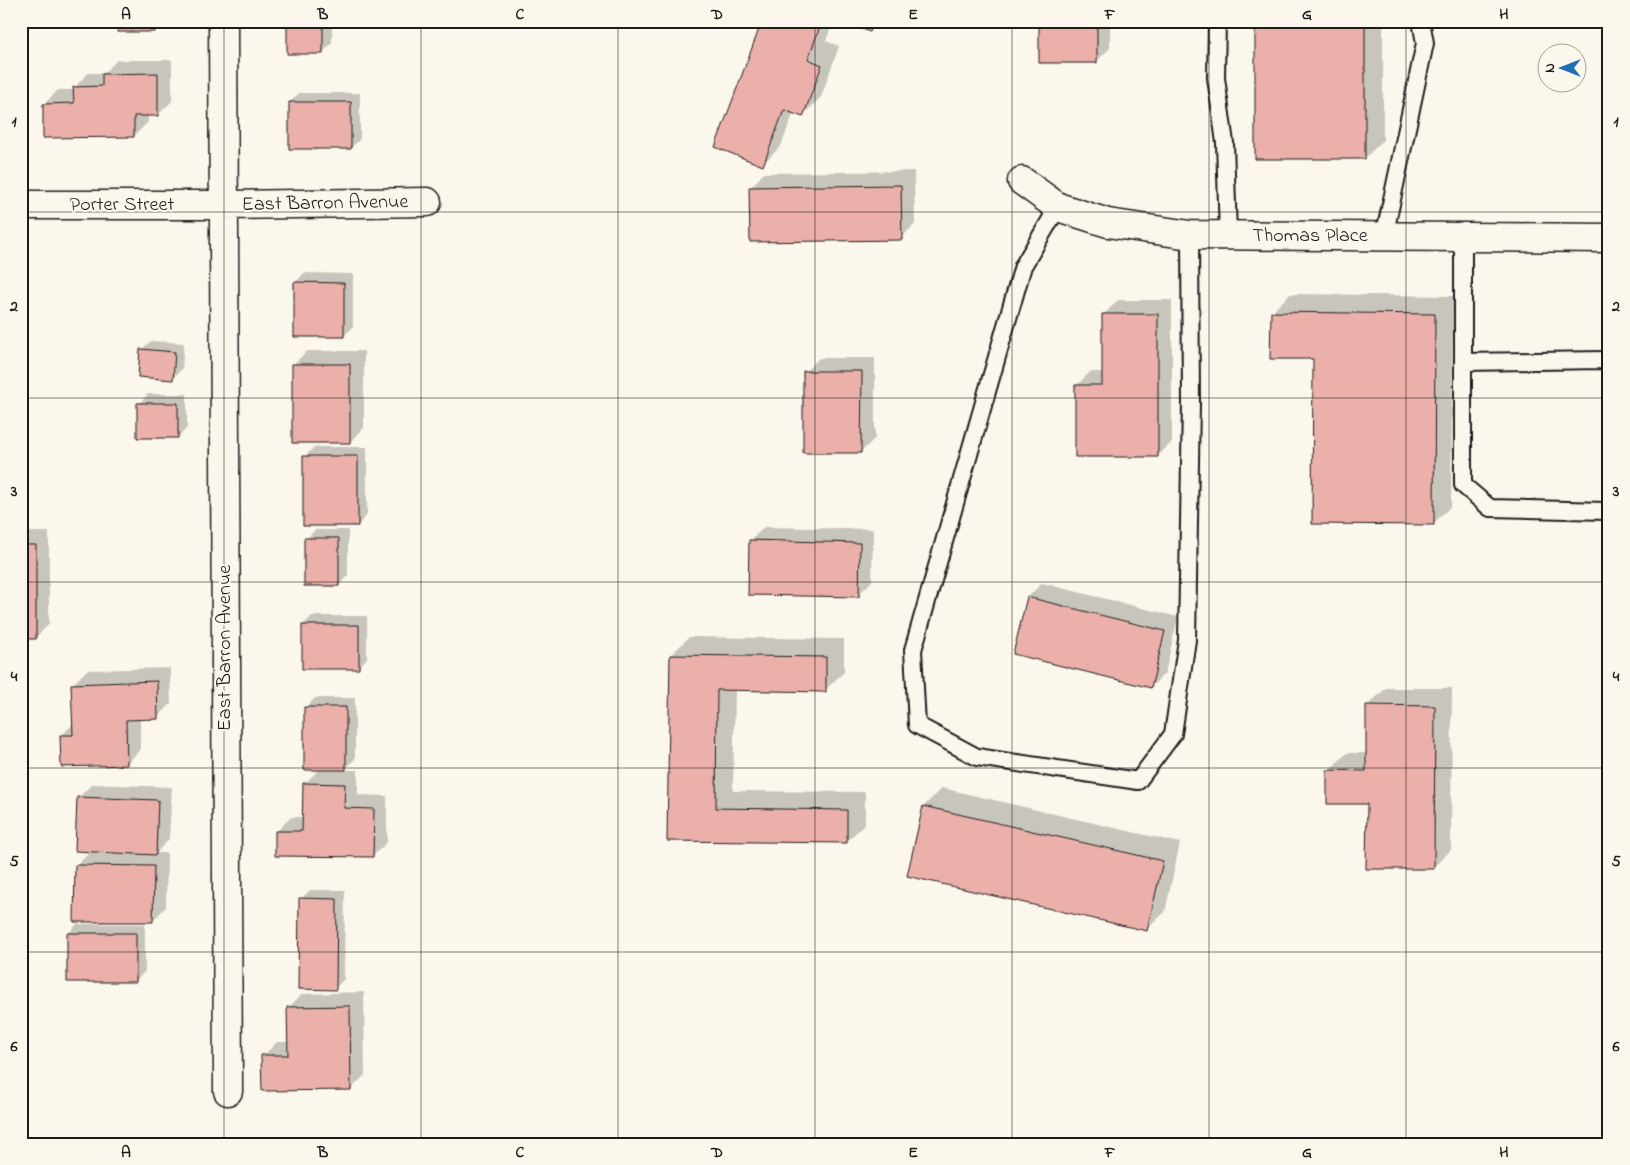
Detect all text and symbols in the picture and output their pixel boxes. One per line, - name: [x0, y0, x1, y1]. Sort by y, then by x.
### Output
- text: A: [121, 3, 131, 27]
- text: B: [317, 3, 329, 27]
- text: C: [516, 3, 525, 27]
- text: D: [710, 3, 723, 27]
- text: E: [908, 3, 918, 27]
- text: F: [1104, 3, 1116, 27]
- text: G: [1302, 3, 1312, 27]
- text: H: [1499, 3, 1509, 27]
- north arrow: [1538, 42, 1588, 92]
- text: N: [1540, 63, 1561, 73]
- text: 1: [11, 110, 17, 134]
- text: 1: [1613, 110, 1619, 134]
- street label: East Barron Avenue: [241, 188, 409, 220]
- street label: Porter Street: [70, 191, 174, 220]
- street label: Thomas Place: [1252, 222, 1368, 251]
- text: 2: [9, 295, 18, 319]
- text: 2: [1611, 295, 1620, 319]
- text: 3: [10, 480, 18, 504]
- text: 3: [1612, 480, 1620, 504]
- street label: East Barron Avenue: [211, 565, 240, 731]
- text: 4: [10, 665, 18, 689]
- text: 4: [1612, 665, 1620, 689]
- text: 5: [9, 850, 19, 874]
- text: 5: [1611, 850, 1621, 874]
- text: 6: [9, 1035, 18, 1059]
- text: 6: [1611, 1035, 1620, 1059]
- text: A: [121, 1141, 131, 1165]
- text: B: [317, 1141, 329, 1165]
- text: C: [516, 1141, 525, 1165]
- text: D: [710, 1141, 723, 1165]
- text: E: [908, 1141, 918, 1165]
- text: F: [1104, 1141, 1116, 1165]
- text: G: [1302, 1141, 1312, 1165]
- text: H: [1499, 1141, 1509, 1165]

